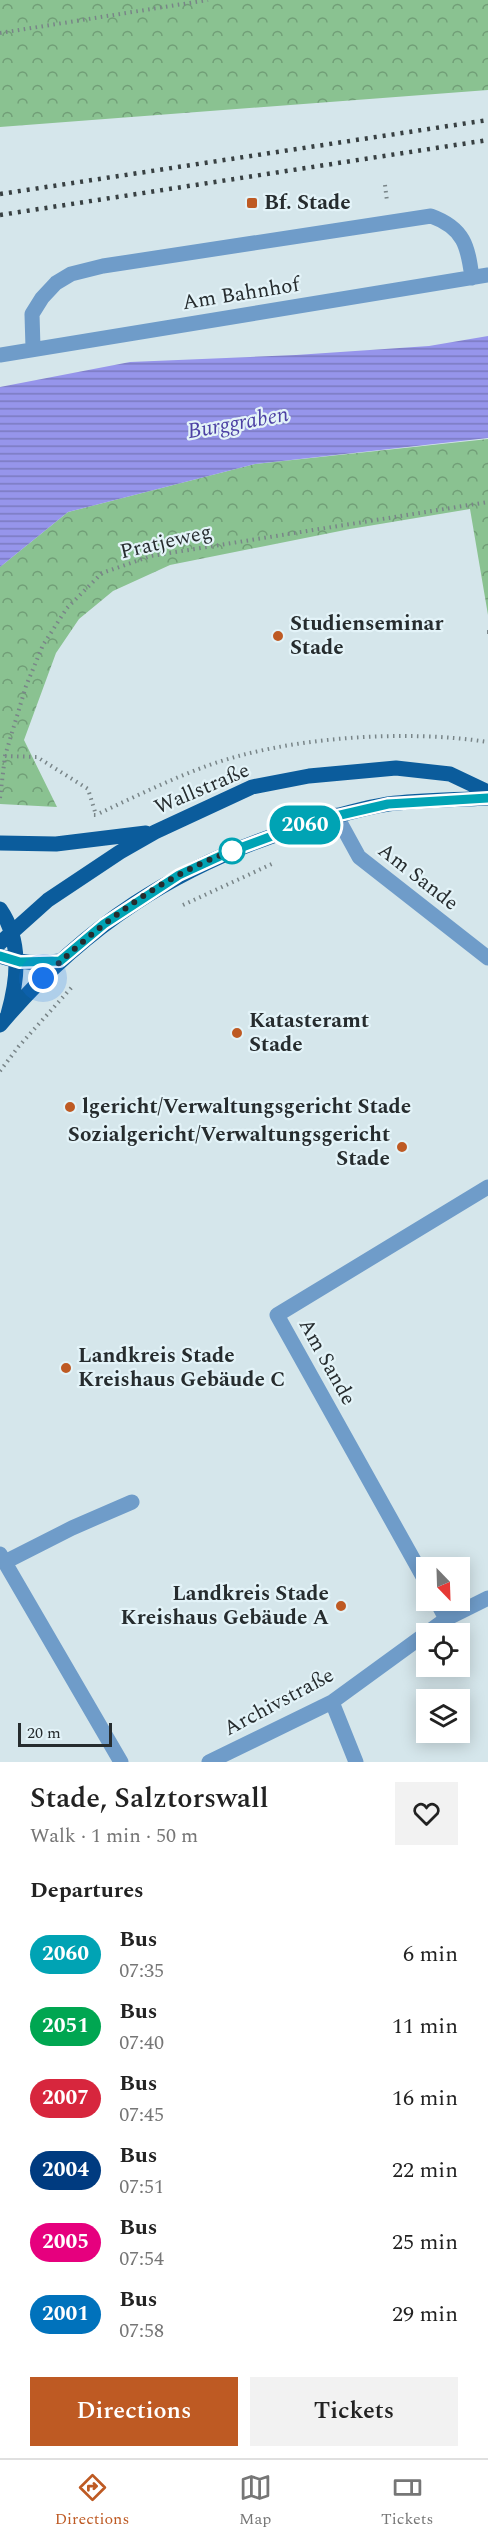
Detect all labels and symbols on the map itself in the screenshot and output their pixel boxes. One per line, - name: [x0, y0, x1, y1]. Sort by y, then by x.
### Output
- place label: Bf. Stade: [264, 187, 351, 219]
- marker: Bf. Stade: [245, 196, 259, 210]
- street label: Am Bahnhof: [180, 269, 304, 319]
- water label: Burggraben: [185, 398, 292, 448]
- street label: Pratjeweg: [117, 516, 215, 568]
- place label: Studienseminar Stade: [290, 608, 443, 664]
- marker: Studienseminar Stade: [271, 629, 285, 643]
- street label: Wallstraße: [149, 755, 255, 823]
- line badge: 2060: [263, 806, 347, 844]
- street label: Am Sande: [371, 835, 465, 919]
- unlabelled marker: [219, 838, 245, 864]
- your location: [28, 963, 58, 993]
- place label: Katasteramt Stade: [249, 1005, 369, 1061]
- marker: Katasteramt Stade: [230, 1026, 244, 1040]
- place label: lgericht/Verwaltungsgericht Stade: [82, 1091, 411, 1123]
- marker: lgericht/Verwaltungsgericht Stade: [63, 1100, 77, 1114]
- place label: Sozialgericht/Verwaltungsgericht Stade: [68, 1119, 390, 1175]
- marker: Sozialgericht/Verwaltungsgericht Stade: [395, 1140, 409, 1154]
- street label: Am Sande: [290, 1313, 364, 1411]
- place label: Landkreis Stade Kreishaus Gebäude C: [78, 1340, 285, 1396]
- marker: Landkreis Stade Kreishaus Gebäude C: [59, 1361, 73, 1375]
- north arrow: [416, 1557, 470, 1611]
- place label: Landkreis Stade Kreishaus Gebäude A: [121, 1578, 329, 1634]
- marker: Landkreis Stade Kreishaus Gebäude A: [334, 1599, 348, 1613]
- street label: Archivstraße: [218, 1659, 340, 1745]
- scale bar: [18, 1720, 112, 1748]

